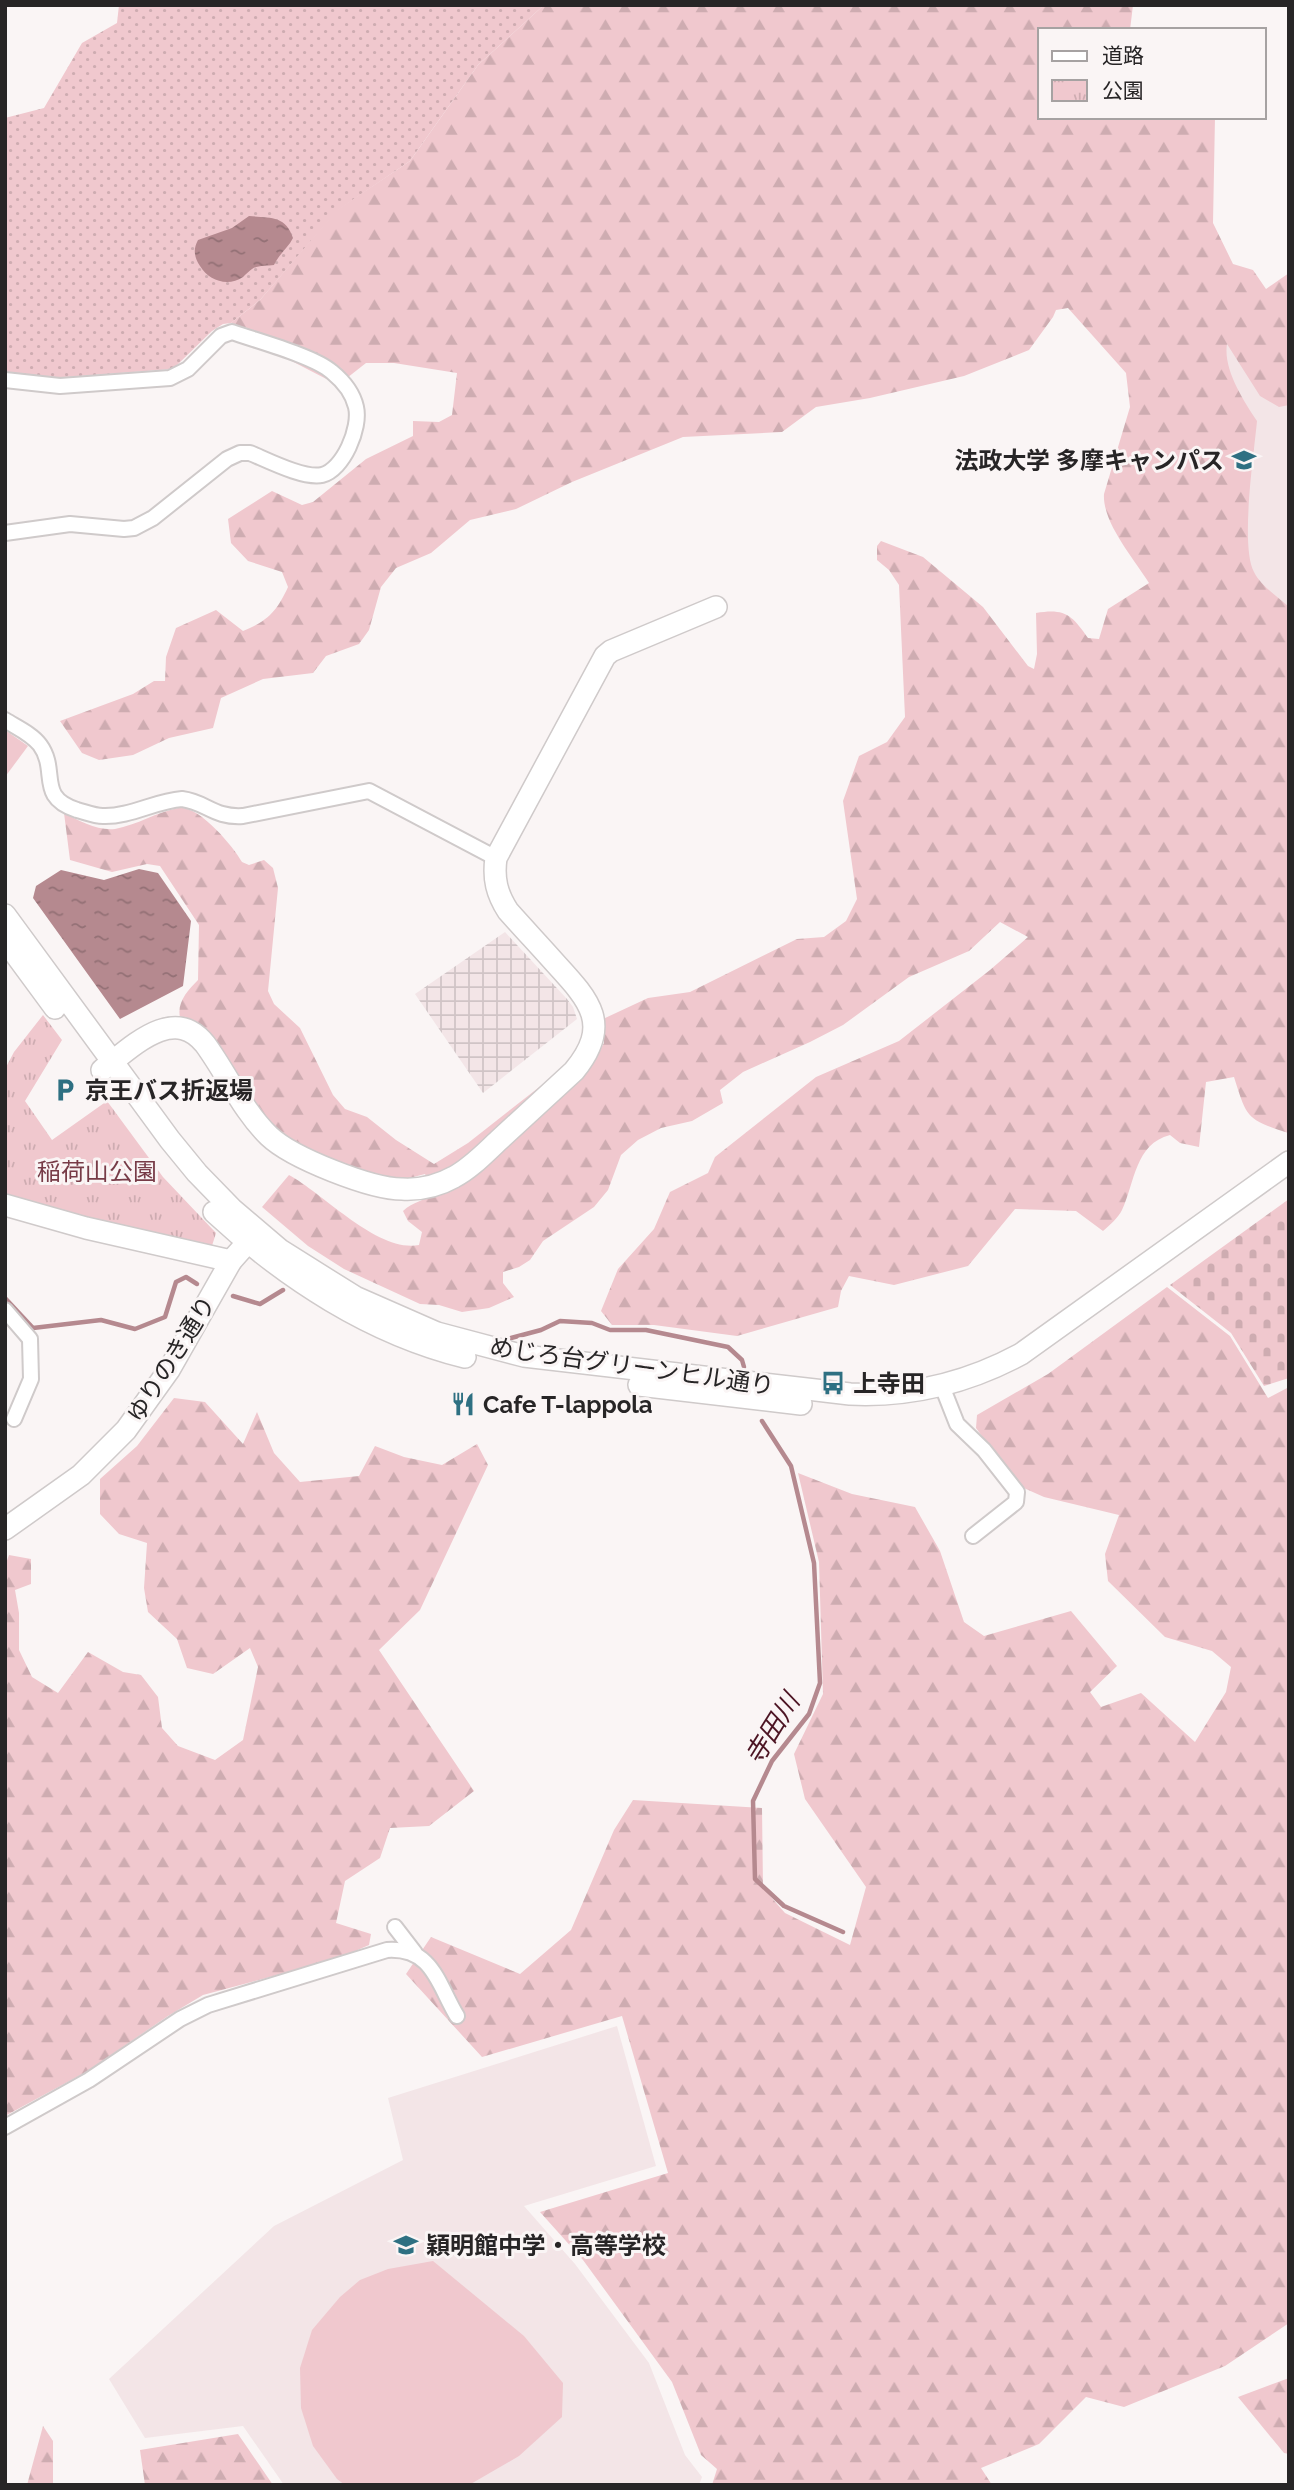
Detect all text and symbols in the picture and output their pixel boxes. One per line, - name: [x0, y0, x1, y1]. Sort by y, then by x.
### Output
- legend: [1038, 28, 1266, 119]
- text: 道路: [1102, 43, 1144, 68]
- text: 公園: [1102, 78, 1144, 103]
- place label: 法政大学 多摩キャンパス: [954, 446, 1224, 475]
- school or university icon: 法政大学 多摩キャンパス: [1230, 446, 1258, 474]
- parking icon: 京王バス折返場: [51, 1076, 79, 1104]
- place label: 京王バス折返場: [85, 1076, 253, 1105]
- park label: 稲荷山公園: [37, 1157, 157, 1186]
- street label: ゆりのき通り: [121, 1291, 221, 1427]
- street label: めじろ台グリーンヒル通り: [488, 1332, 776, 1400]
- bus stop icon: 上寺田: [819, 1369, 847, 1397]
- place label: 上寺田: [853, 1369, 925, 1398]
- restaurant icon: Cafe T-lappola: [449, 1390, 477, 1418]
- place label: Cafe T-lappola: [483, 1390, 653, 1419]
- water label: 寺田川: [739, 1685, 807, 1770]
- school or university icon: 穎明館中学・高等学校: [392, 2231, 420, 2259]
- place label: 穎明館中学・高等学校: [426, 2231, 666, 2260]

